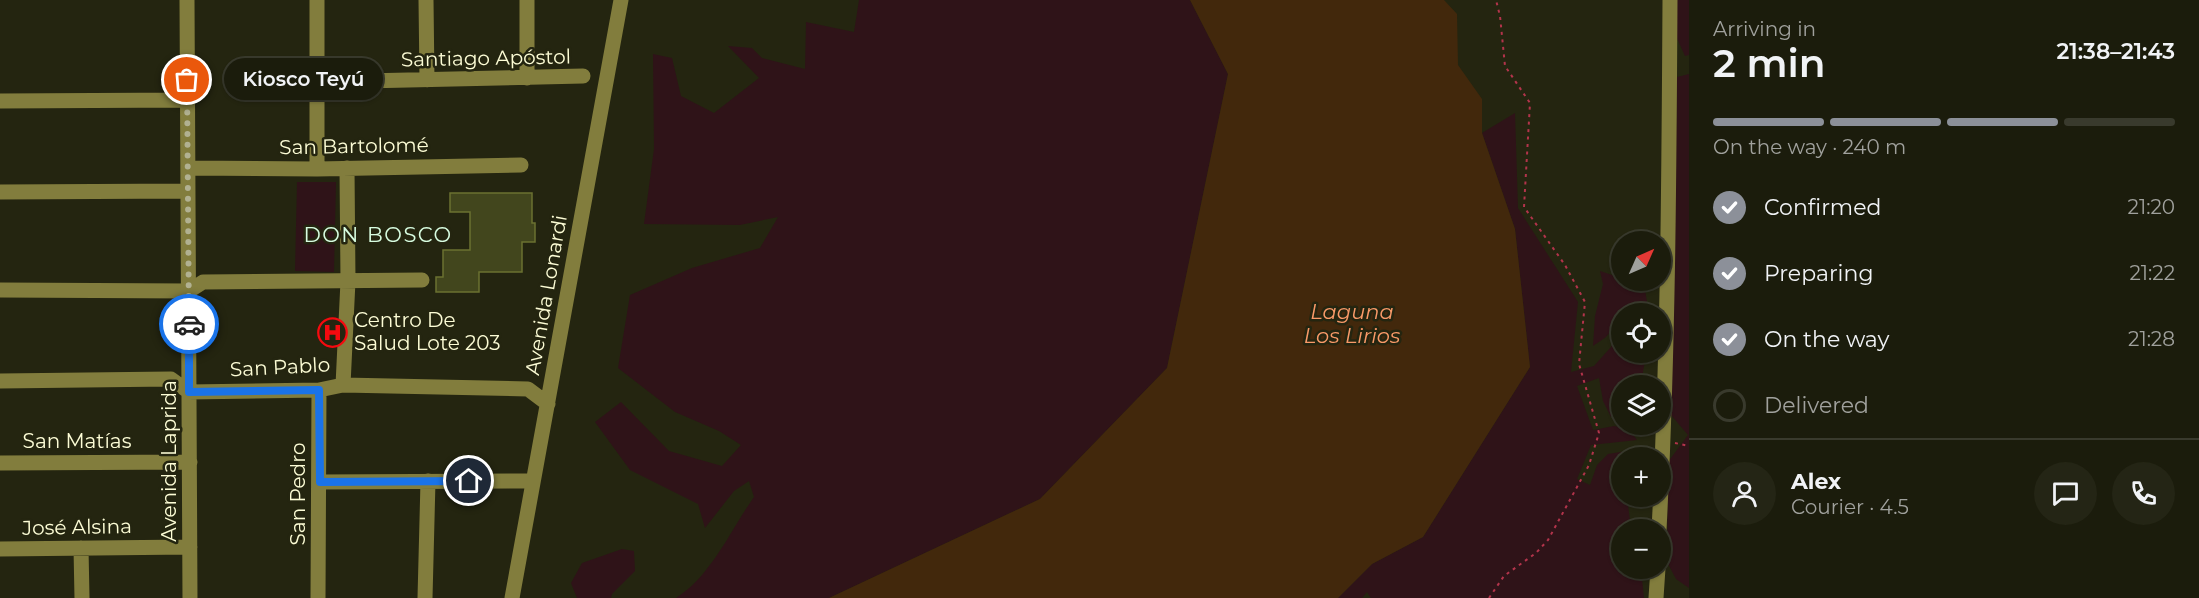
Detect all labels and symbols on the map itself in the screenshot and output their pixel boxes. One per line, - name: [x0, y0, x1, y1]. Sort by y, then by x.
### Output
- street label: Santiago Apóstol: [401, 45, 571, 71]
- pin: [161, 54, 212, 105]
- callout: Kiosco Teyú: [223, 59, 382, 101]
- street label: San Bartolomé: [279, 133, 429, 159]
- street label: Avenida Lonardi: [520, 213, 572, 377]
- district label: DON BOSCO: [303, 222, 453, 247]
- north arrow: [1611, 231, 1671, 291]
- courier: [159, 294, 219, 354]
- water label: Laguna Los Lirios: [1304, 299, 1400, 348]
- place label: Centro De Salud Lote 203: [354, 308, 501, 355]
- hospital icon: Centro De Salud Lote 203: [317, 316, 349, 348]
- street label: San Pablo: [229, 352, 331, 382]
- street label: Avenida Laprida: [157, 380, 181, 542]
- street label: San Matías: [23, 429, 132, 453]
- street label: San Pedro: [286, 443, 310, 545]
- pin: [443, 455, 494, 506]
- street label: José Alsina: [21, 514, 132, 540]

